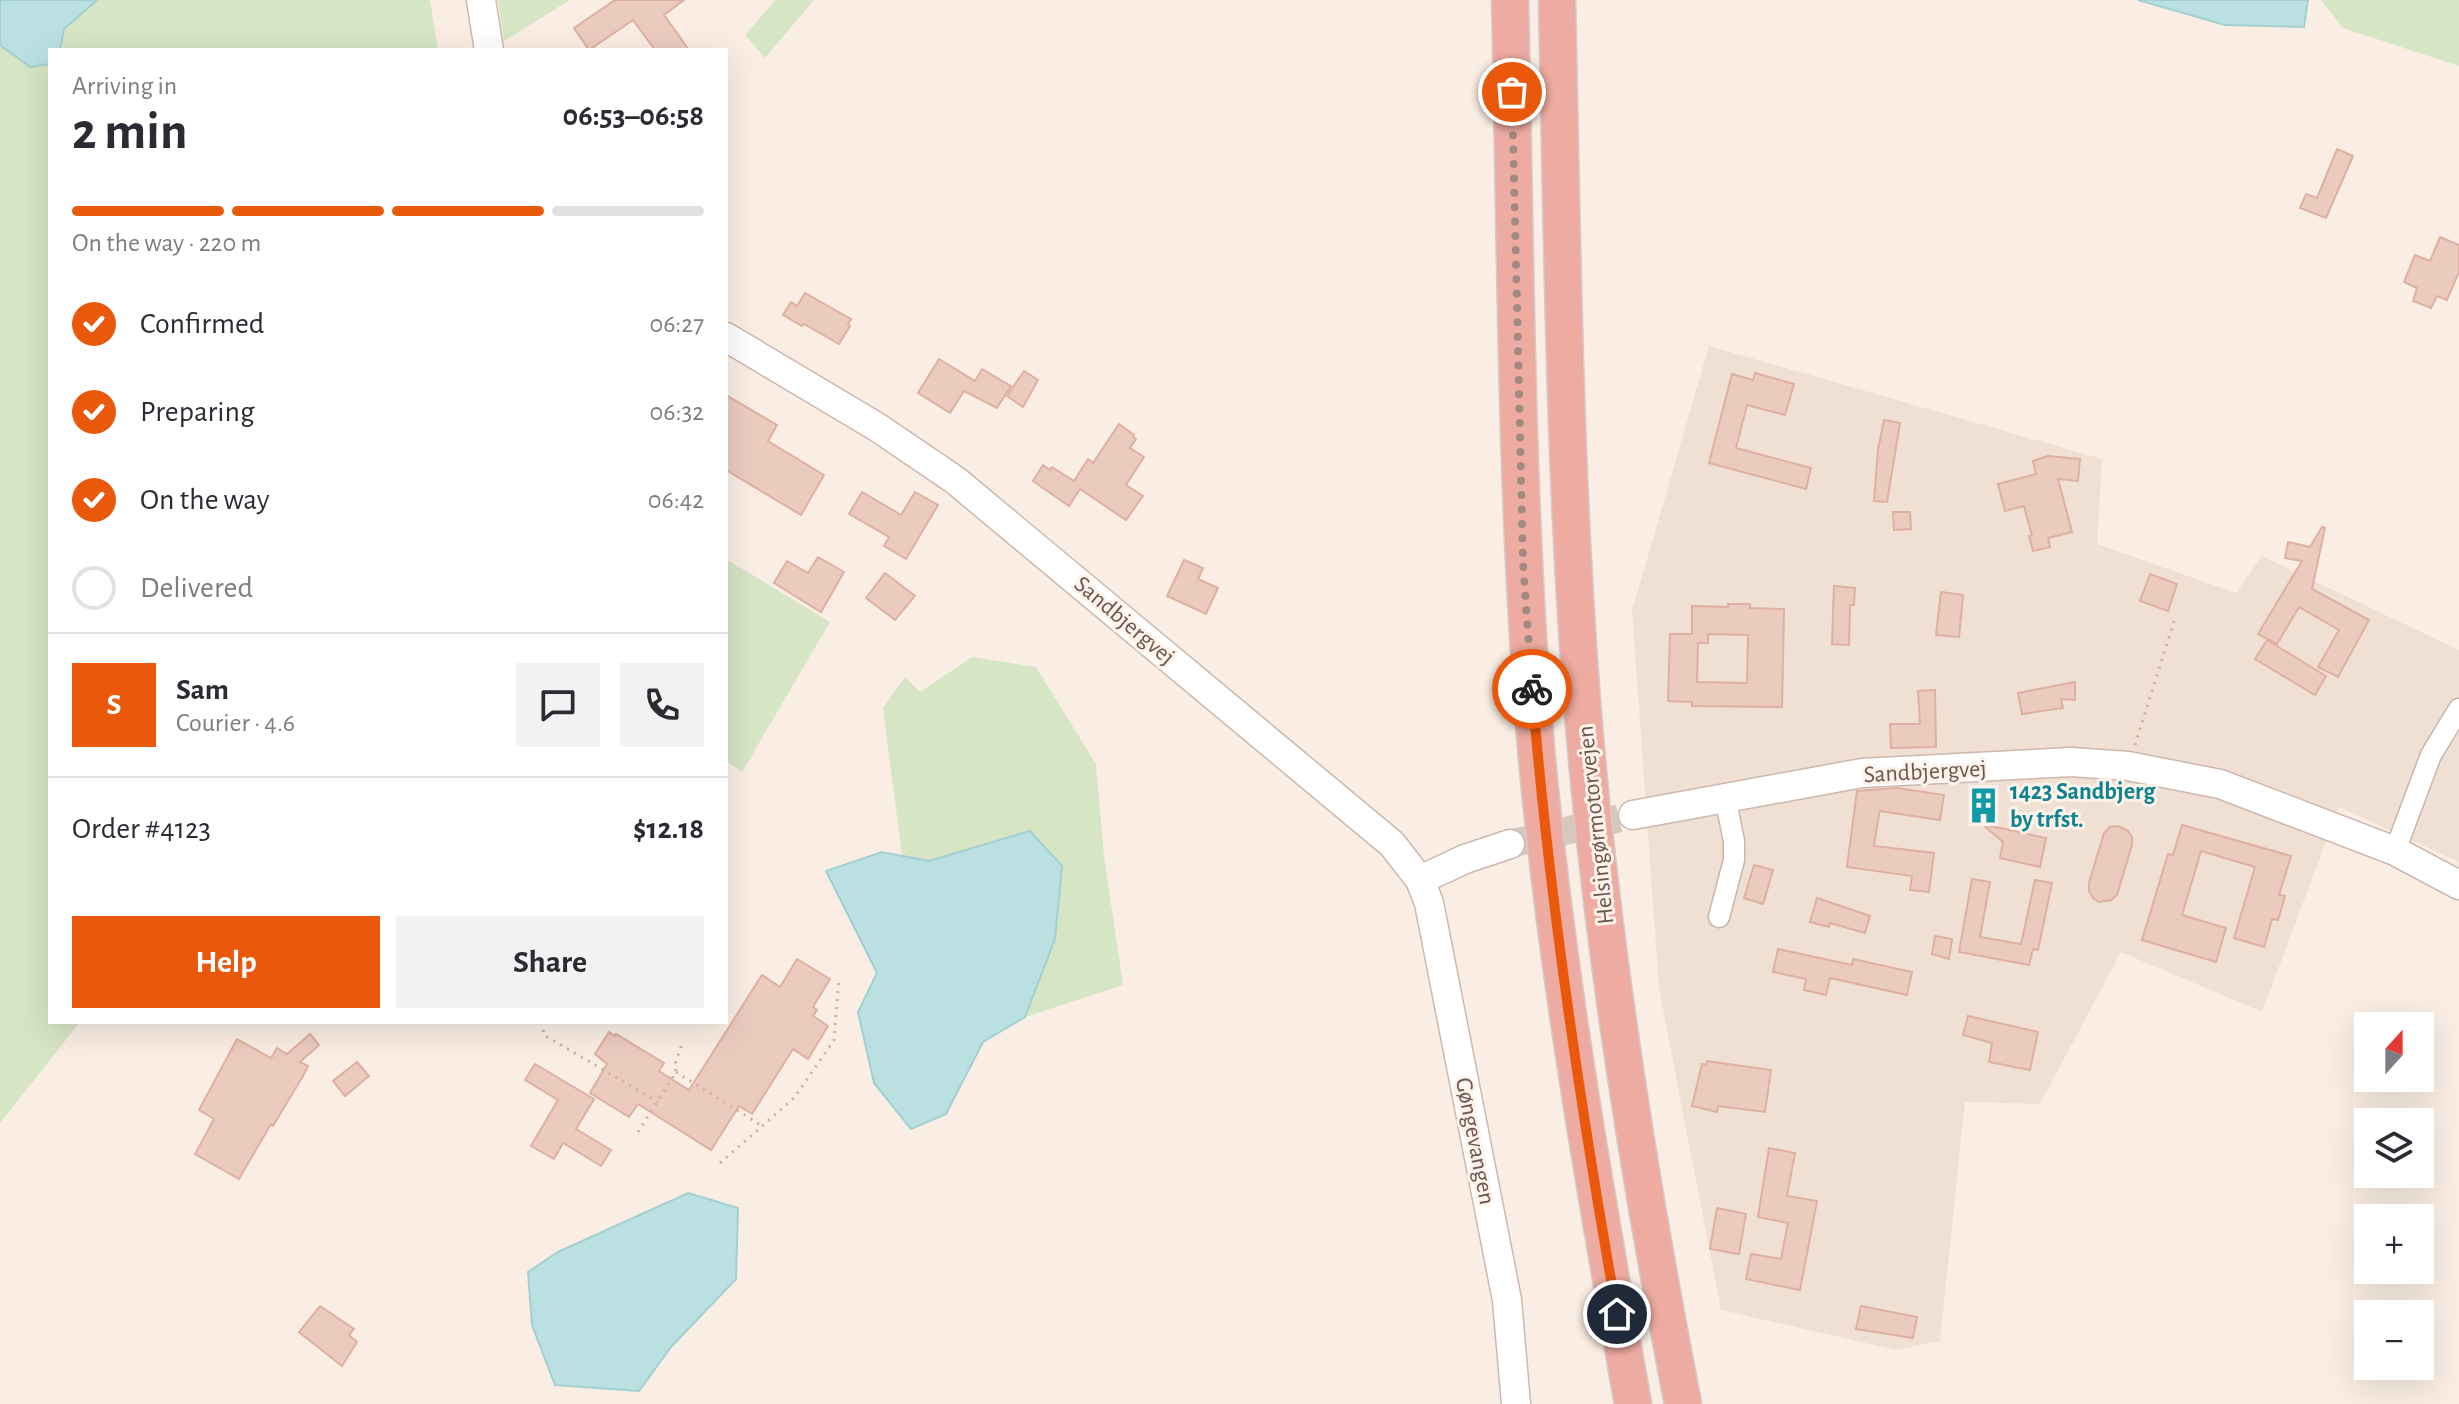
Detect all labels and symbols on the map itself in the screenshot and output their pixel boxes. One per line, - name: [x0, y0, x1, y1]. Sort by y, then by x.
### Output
- pin: [1478, 58, 1546, 126]
- street label: Sandbjergvej: [1070, 572, 1179, 669]
- courier: [1492, 649, 1572, 729]
- street label: Helsingørmotorvejen: [1574, 724, 1618, 925]
- street label: Sandbjergvej: [1863, 757, 1987, 787]
- place label: 1423 Sandbjerg by trfst.: [2010, 780, 2156, 832]
- building icon: 1423 Sandbjerg by trfst.: [1965, 786, 2003, 824]
- north arrow: [2354, 1012, 2434, 1092]
- street label: Gøngevangen: [1451, 1076, 1499, 1207]
- pin: [1583, 1280, 1651, 1348]

